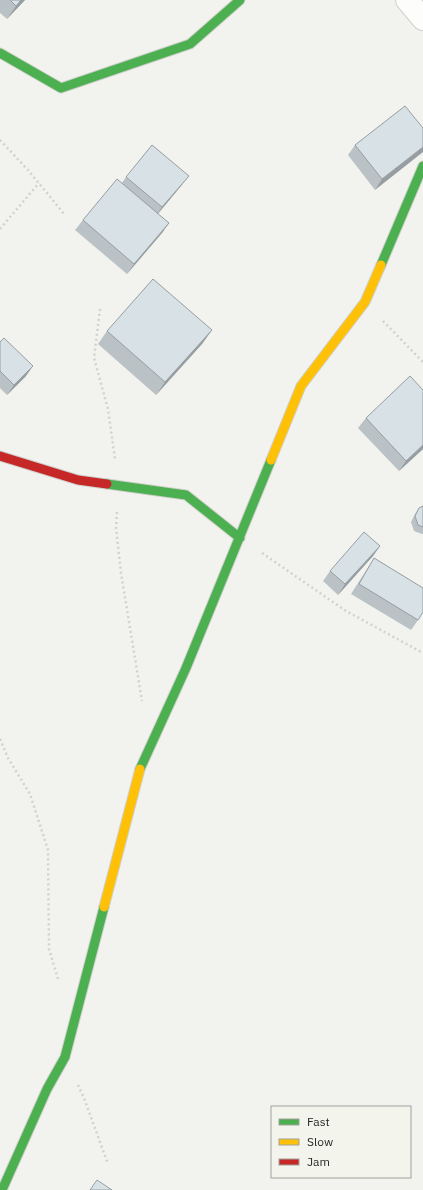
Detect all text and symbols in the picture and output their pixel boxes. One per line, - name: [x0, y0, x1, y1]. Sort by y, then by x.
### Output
- legend: [271, 1106, 411, 1178]
- text: Fast: [307, 1114, 330, 1129]
- text: Slow: [307, 1134, 333, 1149]
- text: Jam: [307, 1154, 330, 1169]

